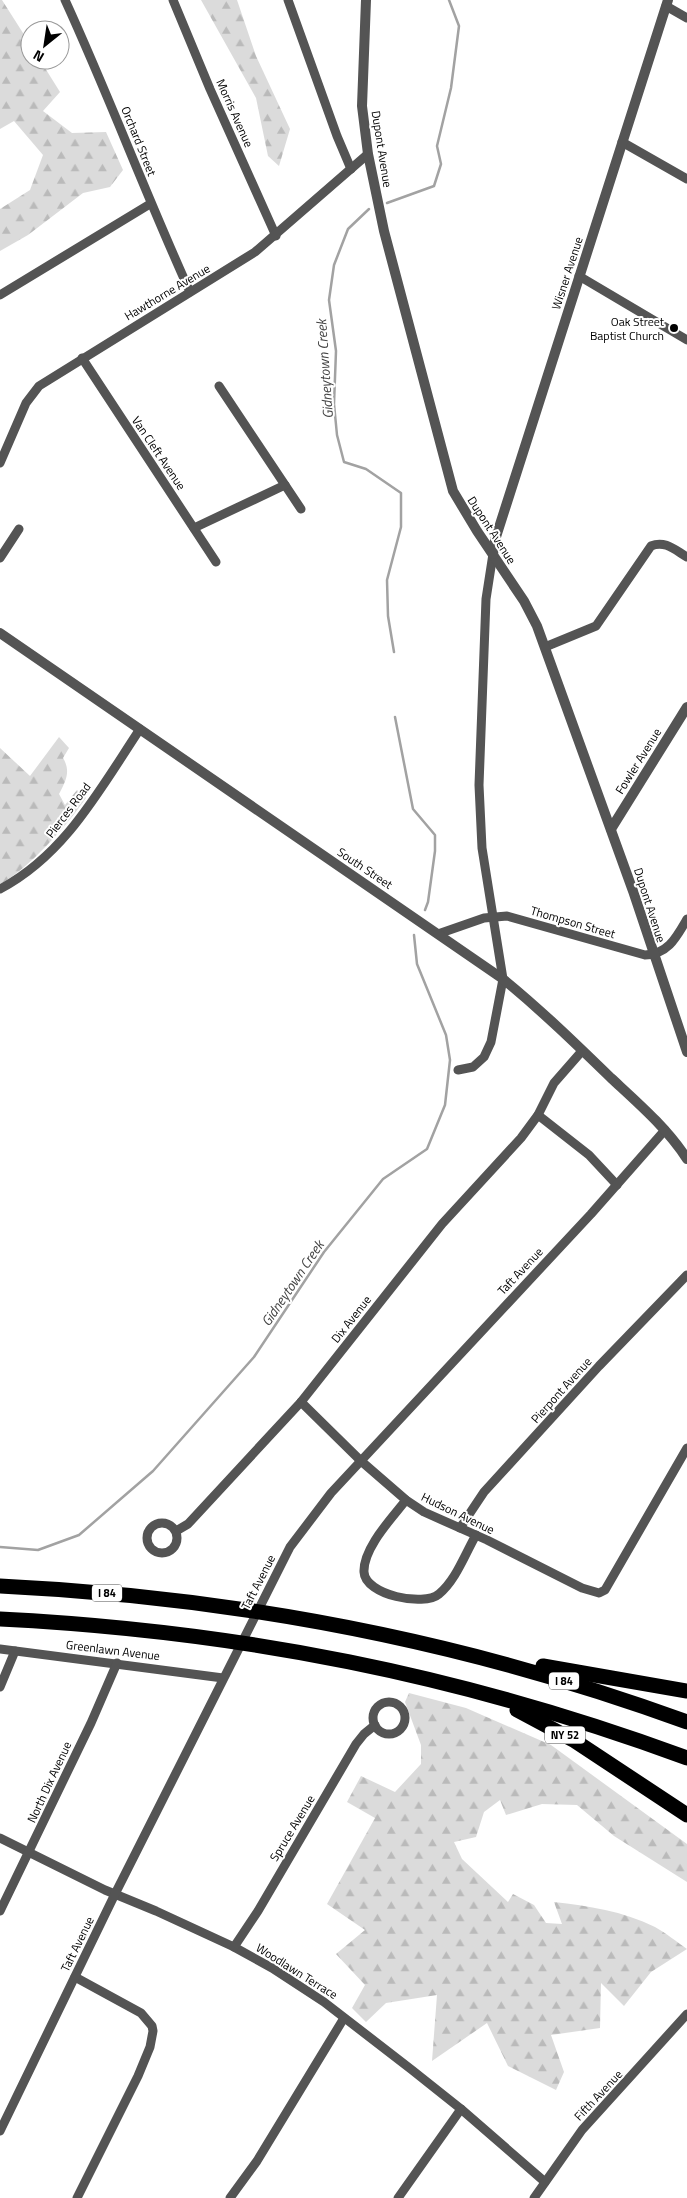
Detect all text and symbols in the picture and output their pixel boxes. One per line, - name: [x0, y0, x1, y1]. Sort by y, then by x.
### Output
- north arrow: [20, 20, 70, 70]
- text: N: [29, 45, 48, 68]
- street label: Morris Avenue: [211, 76, 259, 150]
- street label: Orchard Street: [116, 103, 162, 179]
- street label: Dupont Avenue: [367, 109, 397, 189]
- street label: Wisner Avenue: [546, 234, 588, 312]
- street label: Hawthorne Avenue: [120, 259, 214, 325]
- place label: Oak Street Baptist Church: [590, 312, 665, 345]
- water label: Gidneytown Creek: [310, 317, 338, 419]
- marker: Oak Street Baptist Church: [668, 322, 680, 334]
- street label: Van Cleft Avenue: [127, 412, 191, 494]
- street label: Dupont Avenue: [463, 492, 521, 568]
- street label: Fowler Avenue: [610, 724, 666, 798]
- street label: Pierces Road: [41, 778, 95, 842]
- street label: South Street: [333, 842, 397, 894]
- street label: Dupont Avenue: [629, 865, 671, 945]
- street label: Thompson Street: [528, 901, 618, 943]
- water label: Gidneytown Creek: [255, 1234, 330, 1330]
- street label: Taft Avenue: [493, 1243, 547, 1299]
- street label: Dix Avenue: [326, 1291, 376, 1347]
- street label: Pierpont Avenue: [526, 1353, 596, 1427]
- street label: Hudson Avenue: [418, 1487, 498, 1539]
- street label: Taft Avenue: [236, 1551, 280, 1613]
- road number: I 84: [92, 1585, 122, 1602]
- street label: Greenlawn Avenue: [65, 1635, 161, 1665]
- road number: I 84: [549, 1672, 579, 1690]
- road number: NY 52: [545, 1726, 585, 1744]
- street label: North Dix Avenue: [22, 1738, 76, 1826]
- street label: Spruce Avenue: [265, 1791, 319, 1865]
- street label: Taft Avenue: [55, 1913, 99, 1975]
- street label: Woodlawn Terrace: [252, 1938, 342, 2004]
- street label: Fifth Avenue: [569, 2065, 627, 2125]

